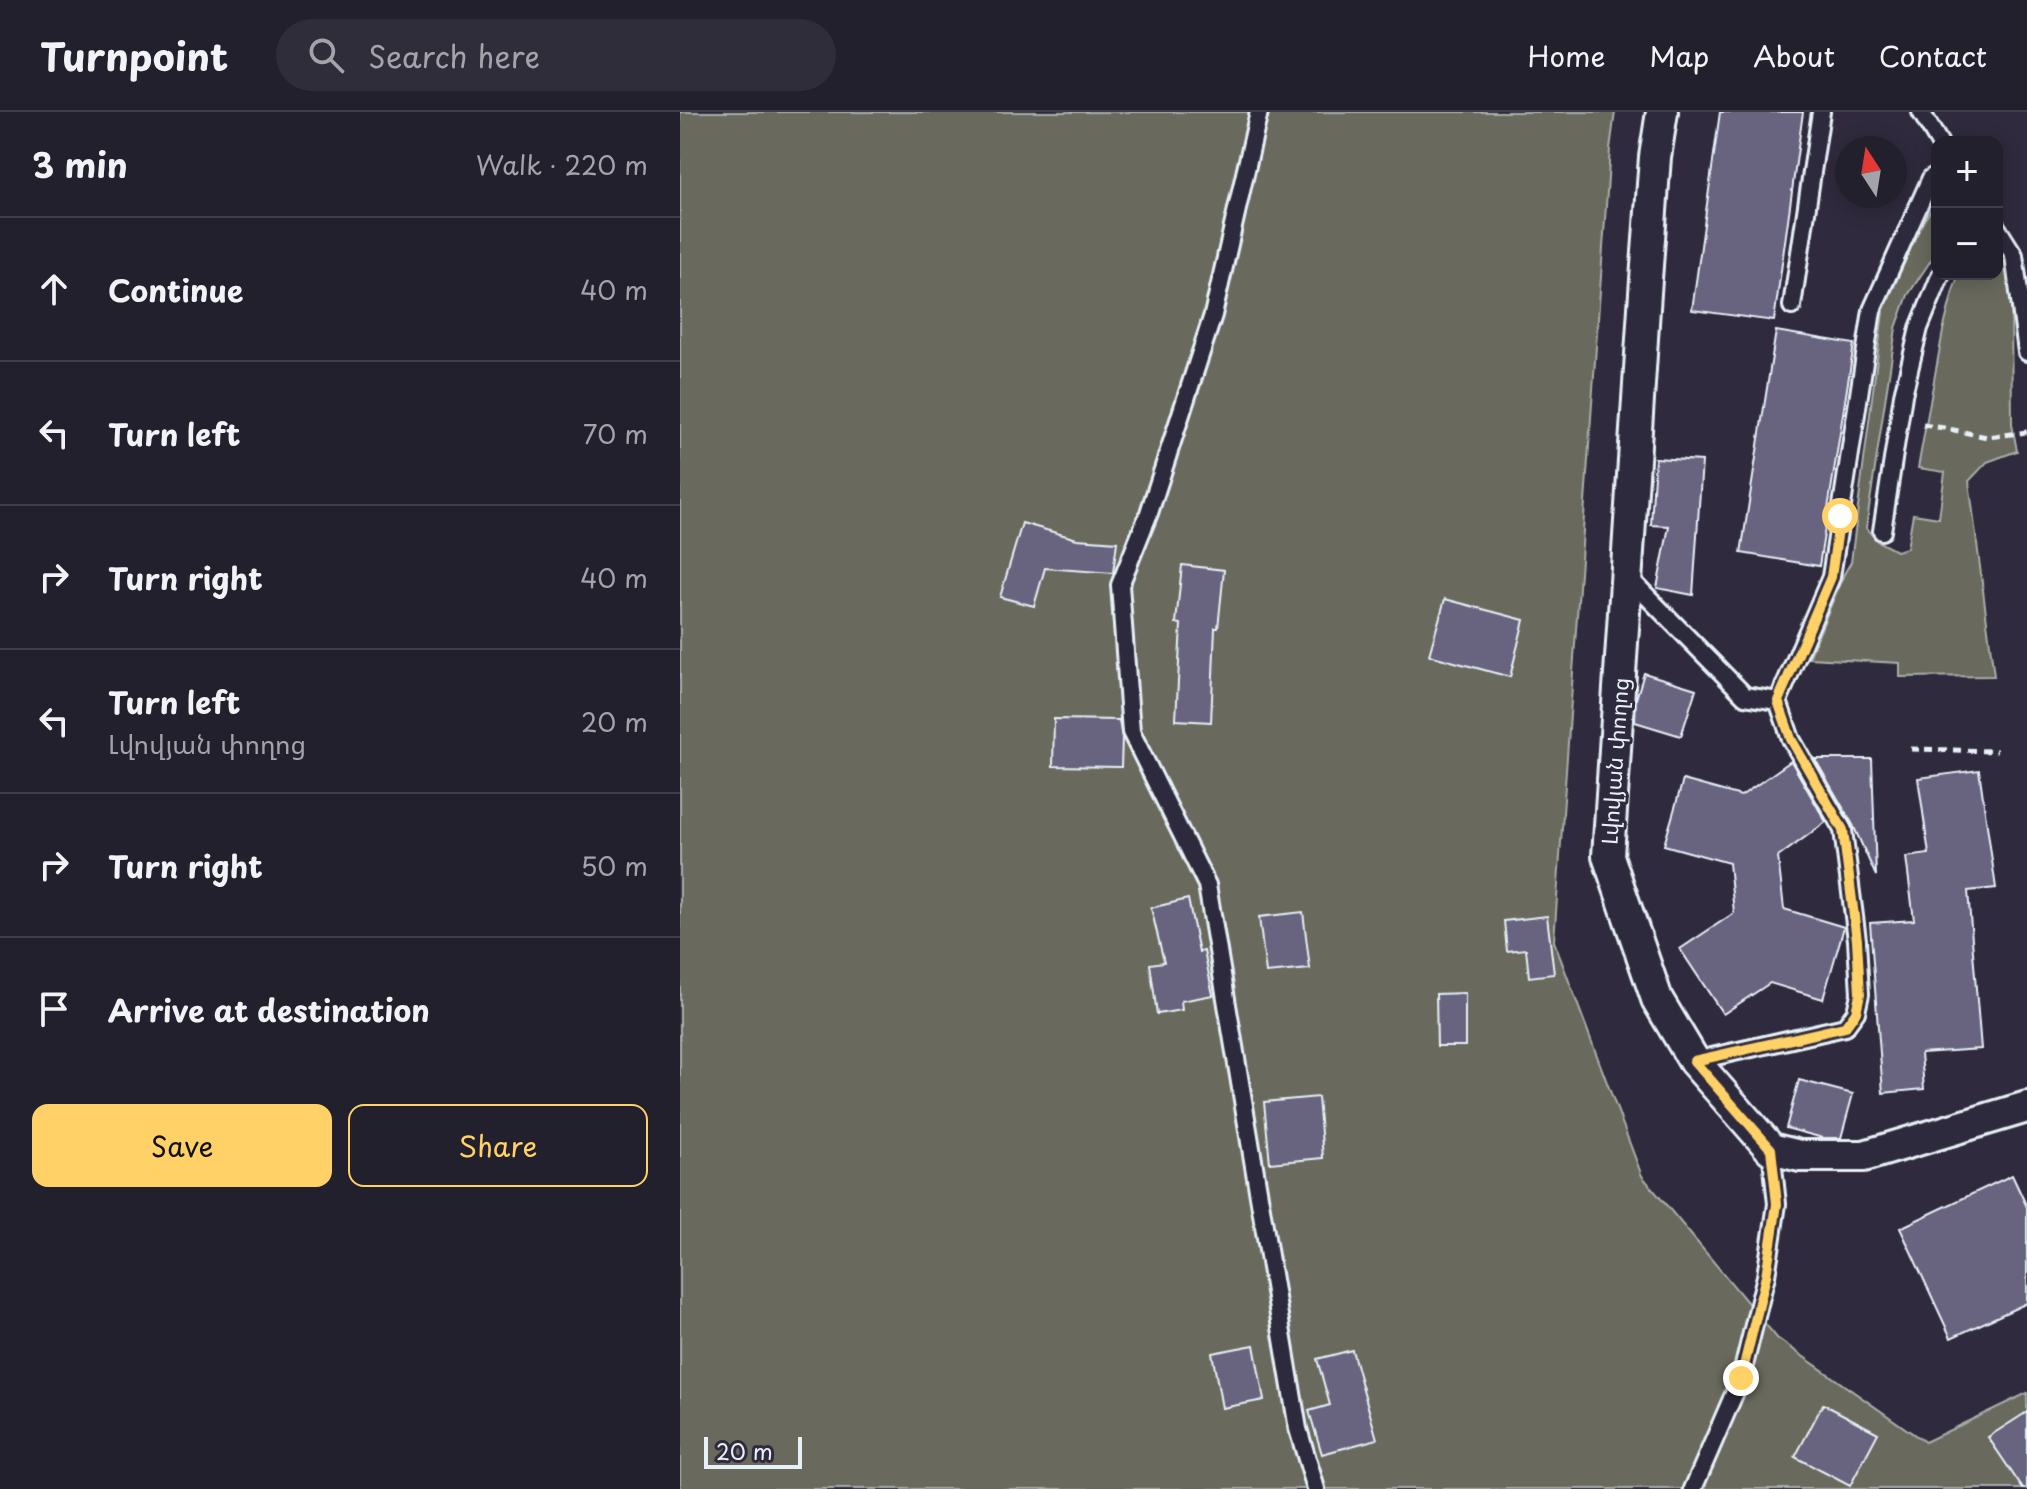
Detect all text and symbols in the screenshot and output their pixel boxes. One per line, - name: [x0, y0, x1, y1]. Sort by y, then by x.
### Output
- search box: [276, 19, 836, 91]
- text: Turnpoint: [40, 27, 228, 84]
- icon: search: [304, 33, 348, 77]
- text: Search here: [368, 33, 540, 78]
- text: Home: [1527, 34, 1605, 77]
- text: Map: [1649, 34, 1709, 77]
- text: About: [1753, 34, 1835, 77]
- text: Contact: [1879, 34, 1987, 77]
- north arrow: [1835, 136, 1907, 208]
- map controls: [1931, 136, 2003, 280]
- button: +: [1931, 136, 2003, 208]
- text: 3 min: [32, 138, 128, 190]
- text: Walk · 220 m: [476, 145, 648, 184]
- button: −: [1931, 208, 2003, 280]
- icon: ahead: [32, 267, 76, 311]
- text: Continue: [108, 267, 243, 312]
- text: 40 m: [580, 270, 648, 309]
- icon: left: [32, 411, 76, 455]
- text: Turn left: [108, 411, 240, 456]
- text: 70 m: [583, 414, 648, 453]
- route start: [1822, 498, 1858, 534]
- icon: right: [32, 555, 76, 599]
- text: Turn right: [108, 555, 263, 600]
- text: 40 m: [580, 558, 648, 597]
- street label: Լվովյան փողոց: [1591, 676, 1636, 846]
- text: Turn left: [108, 679, 240, 724]
- icon: left: [32, 699, 76, 743]
- text: 20 m: [581, 702, 648, 741]
- text: Լվովյան փողոց: [108, 724, 306, 763]
- icon: right: [32, 843, 76, 887]
- text: Turn right: [108, 843, 263, 888]
- text: 50 m: [581, 846, 648, 885]
- icon: arrive: [32, 987, 76, 1031]
- text: Arrive at destination: [108, 987, 430, 1032]
- button: Save: [32, 1104, 332, 1187]
- button: Share: [348, 1104, 648, 1187]
- route end: [1723, 1360, 1759, 1396]
- scale bar: [704, 1433, 802, 1469]
- text: 20 m: [716, 1434, 773, 1467]

